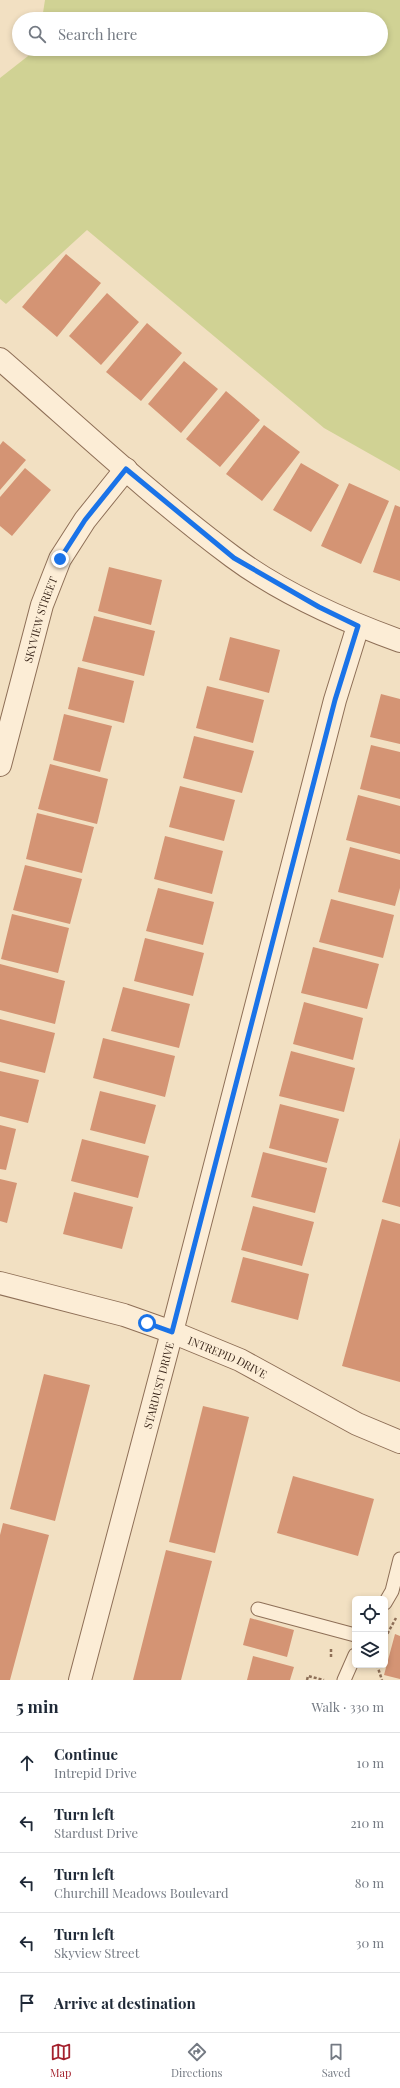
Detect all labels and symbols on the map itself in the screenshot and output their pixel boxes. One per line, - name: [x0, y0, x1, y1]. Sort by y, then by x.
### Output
- route end: [51, 550, 69, 568]
- street label: SKYVIEW STREET: [20, 574, 60, 664]
- route start: [138, 1314, 156, 1332]
- street label: INTREPID DRIVE: [186, 1332, 270, 1381]
- street label: STARDUST DRIVE: [139, 1340, 177, 1430]

